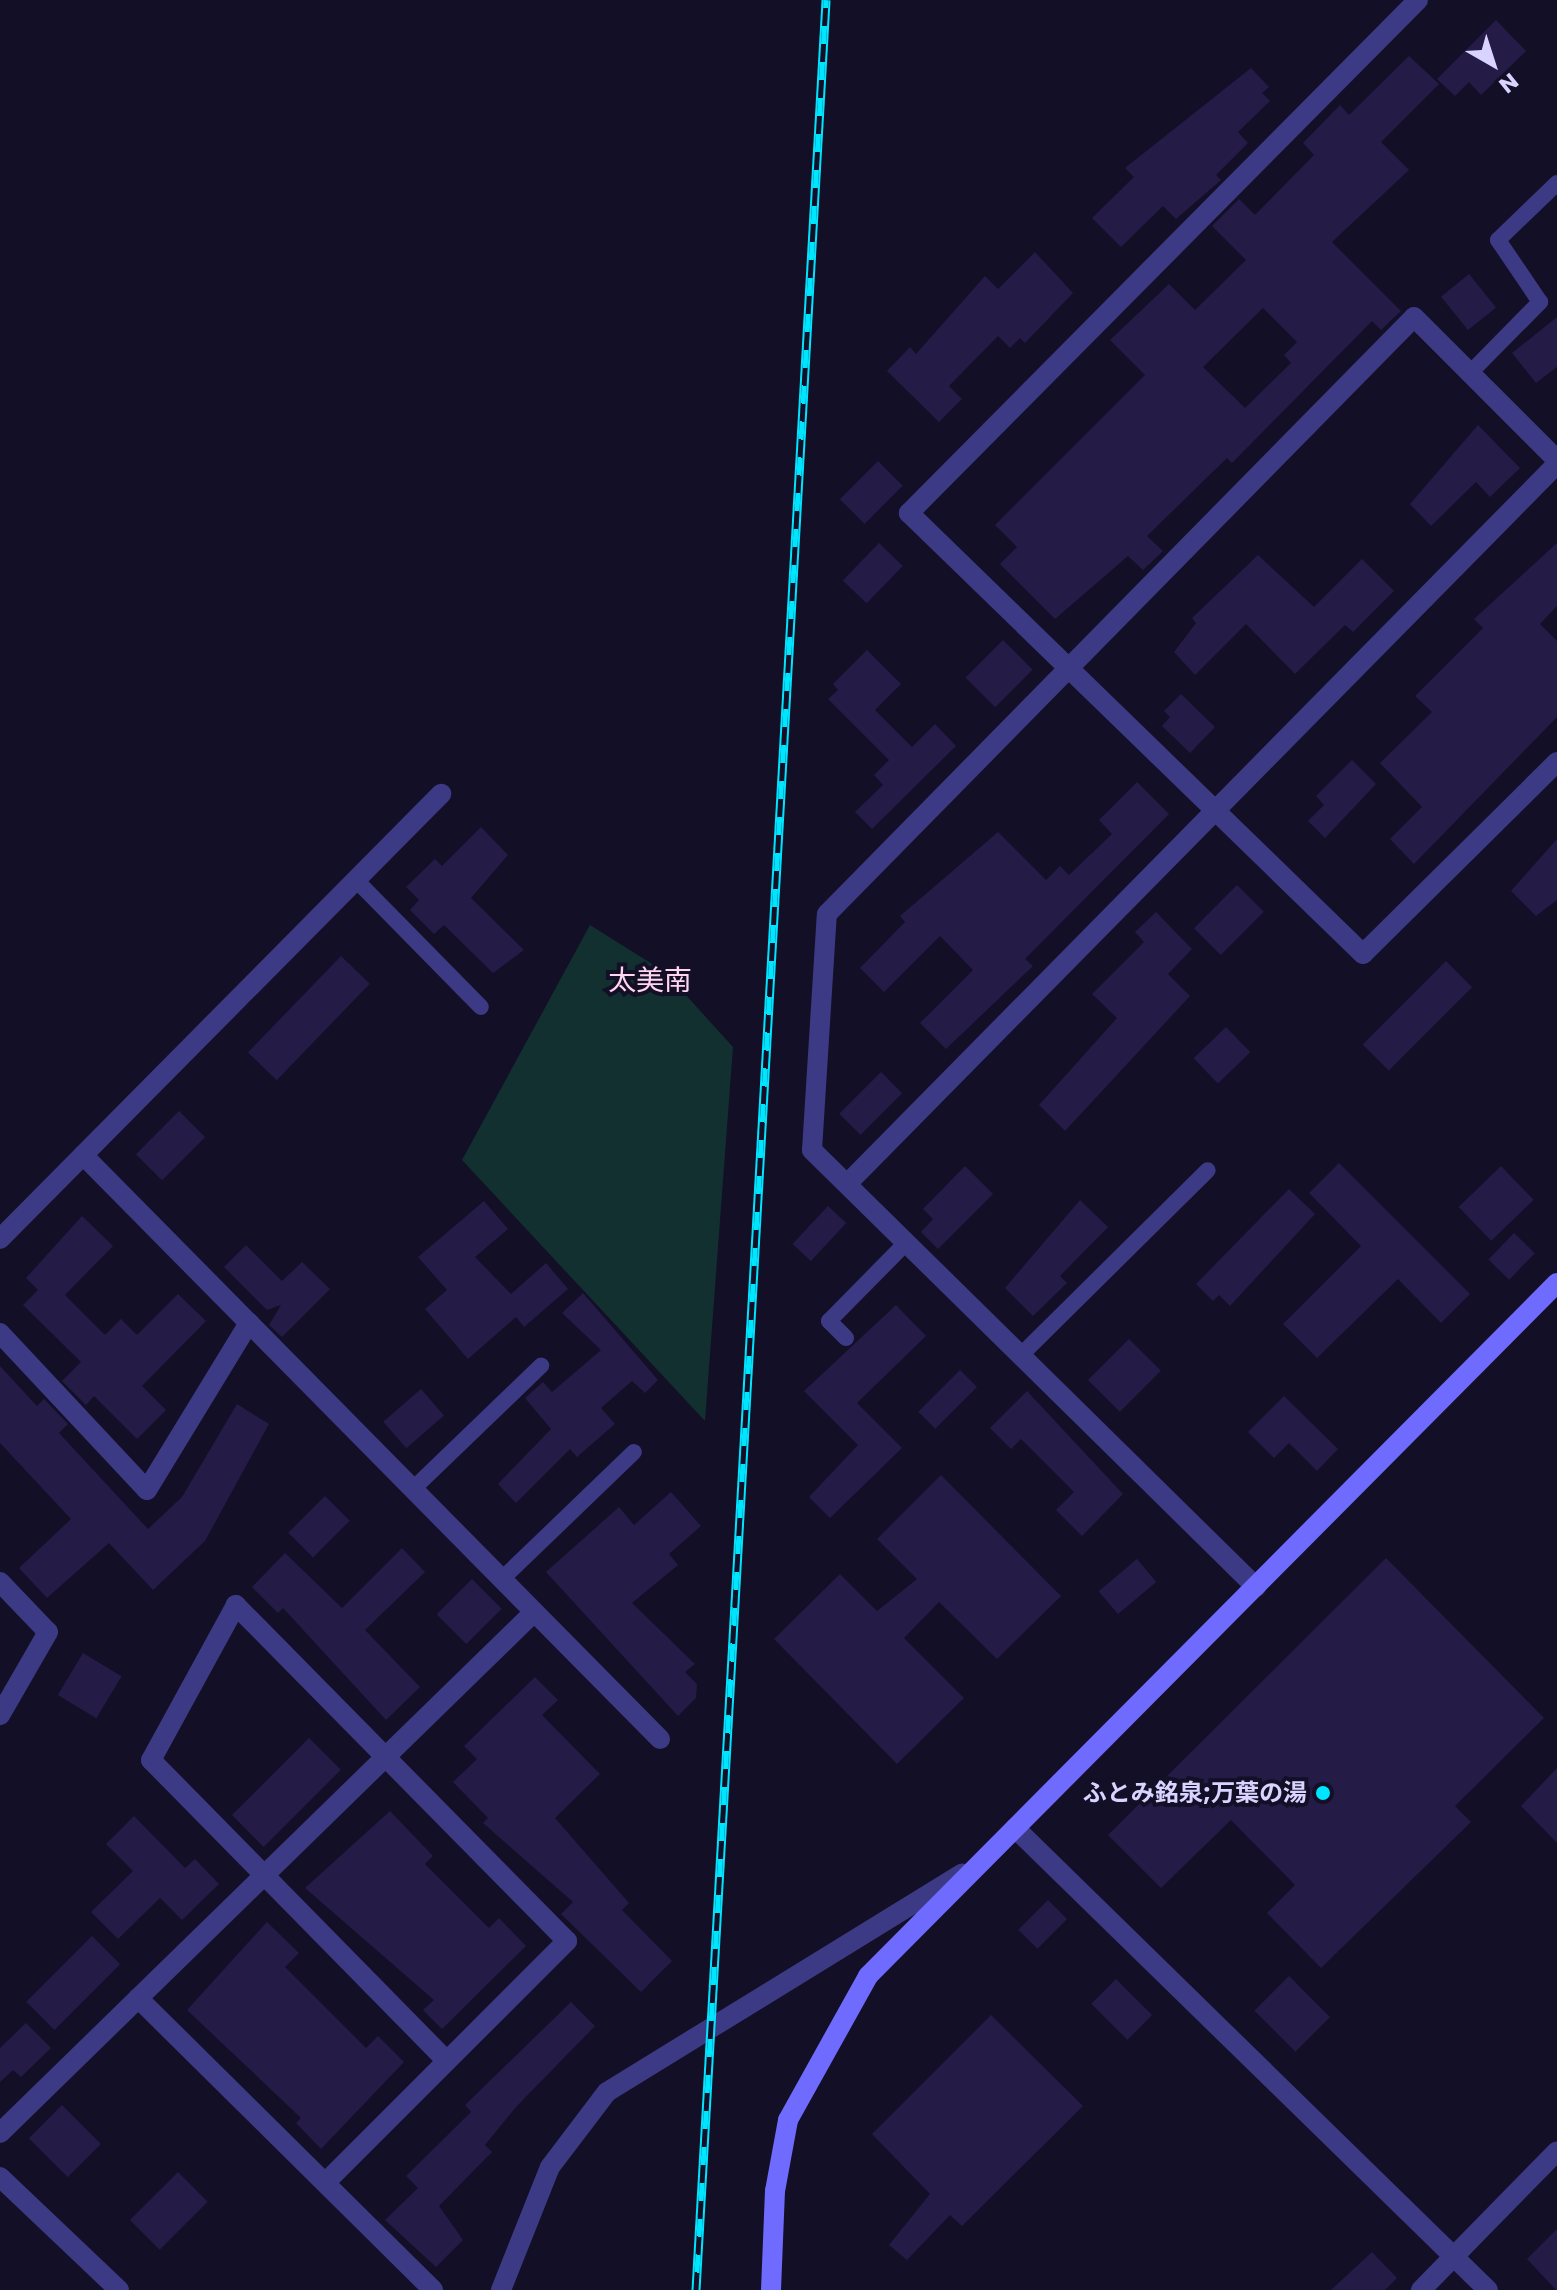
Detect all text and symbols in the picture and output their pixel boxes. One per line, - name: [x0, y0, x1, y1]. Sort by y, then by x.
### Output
- north arrow: [1453, 24, 1533, 104]
- text: N: [1492, 66, 1525, 100]
- district label: 太美南: [608, 964, 692, 998]
- place label: ふとみ銘泉;万葉の湯: [1083, 1779, 1307, 1807]
- marker: ふとみ銘泉;万葉の湯: [1314, 1784, 1332, 1802]

